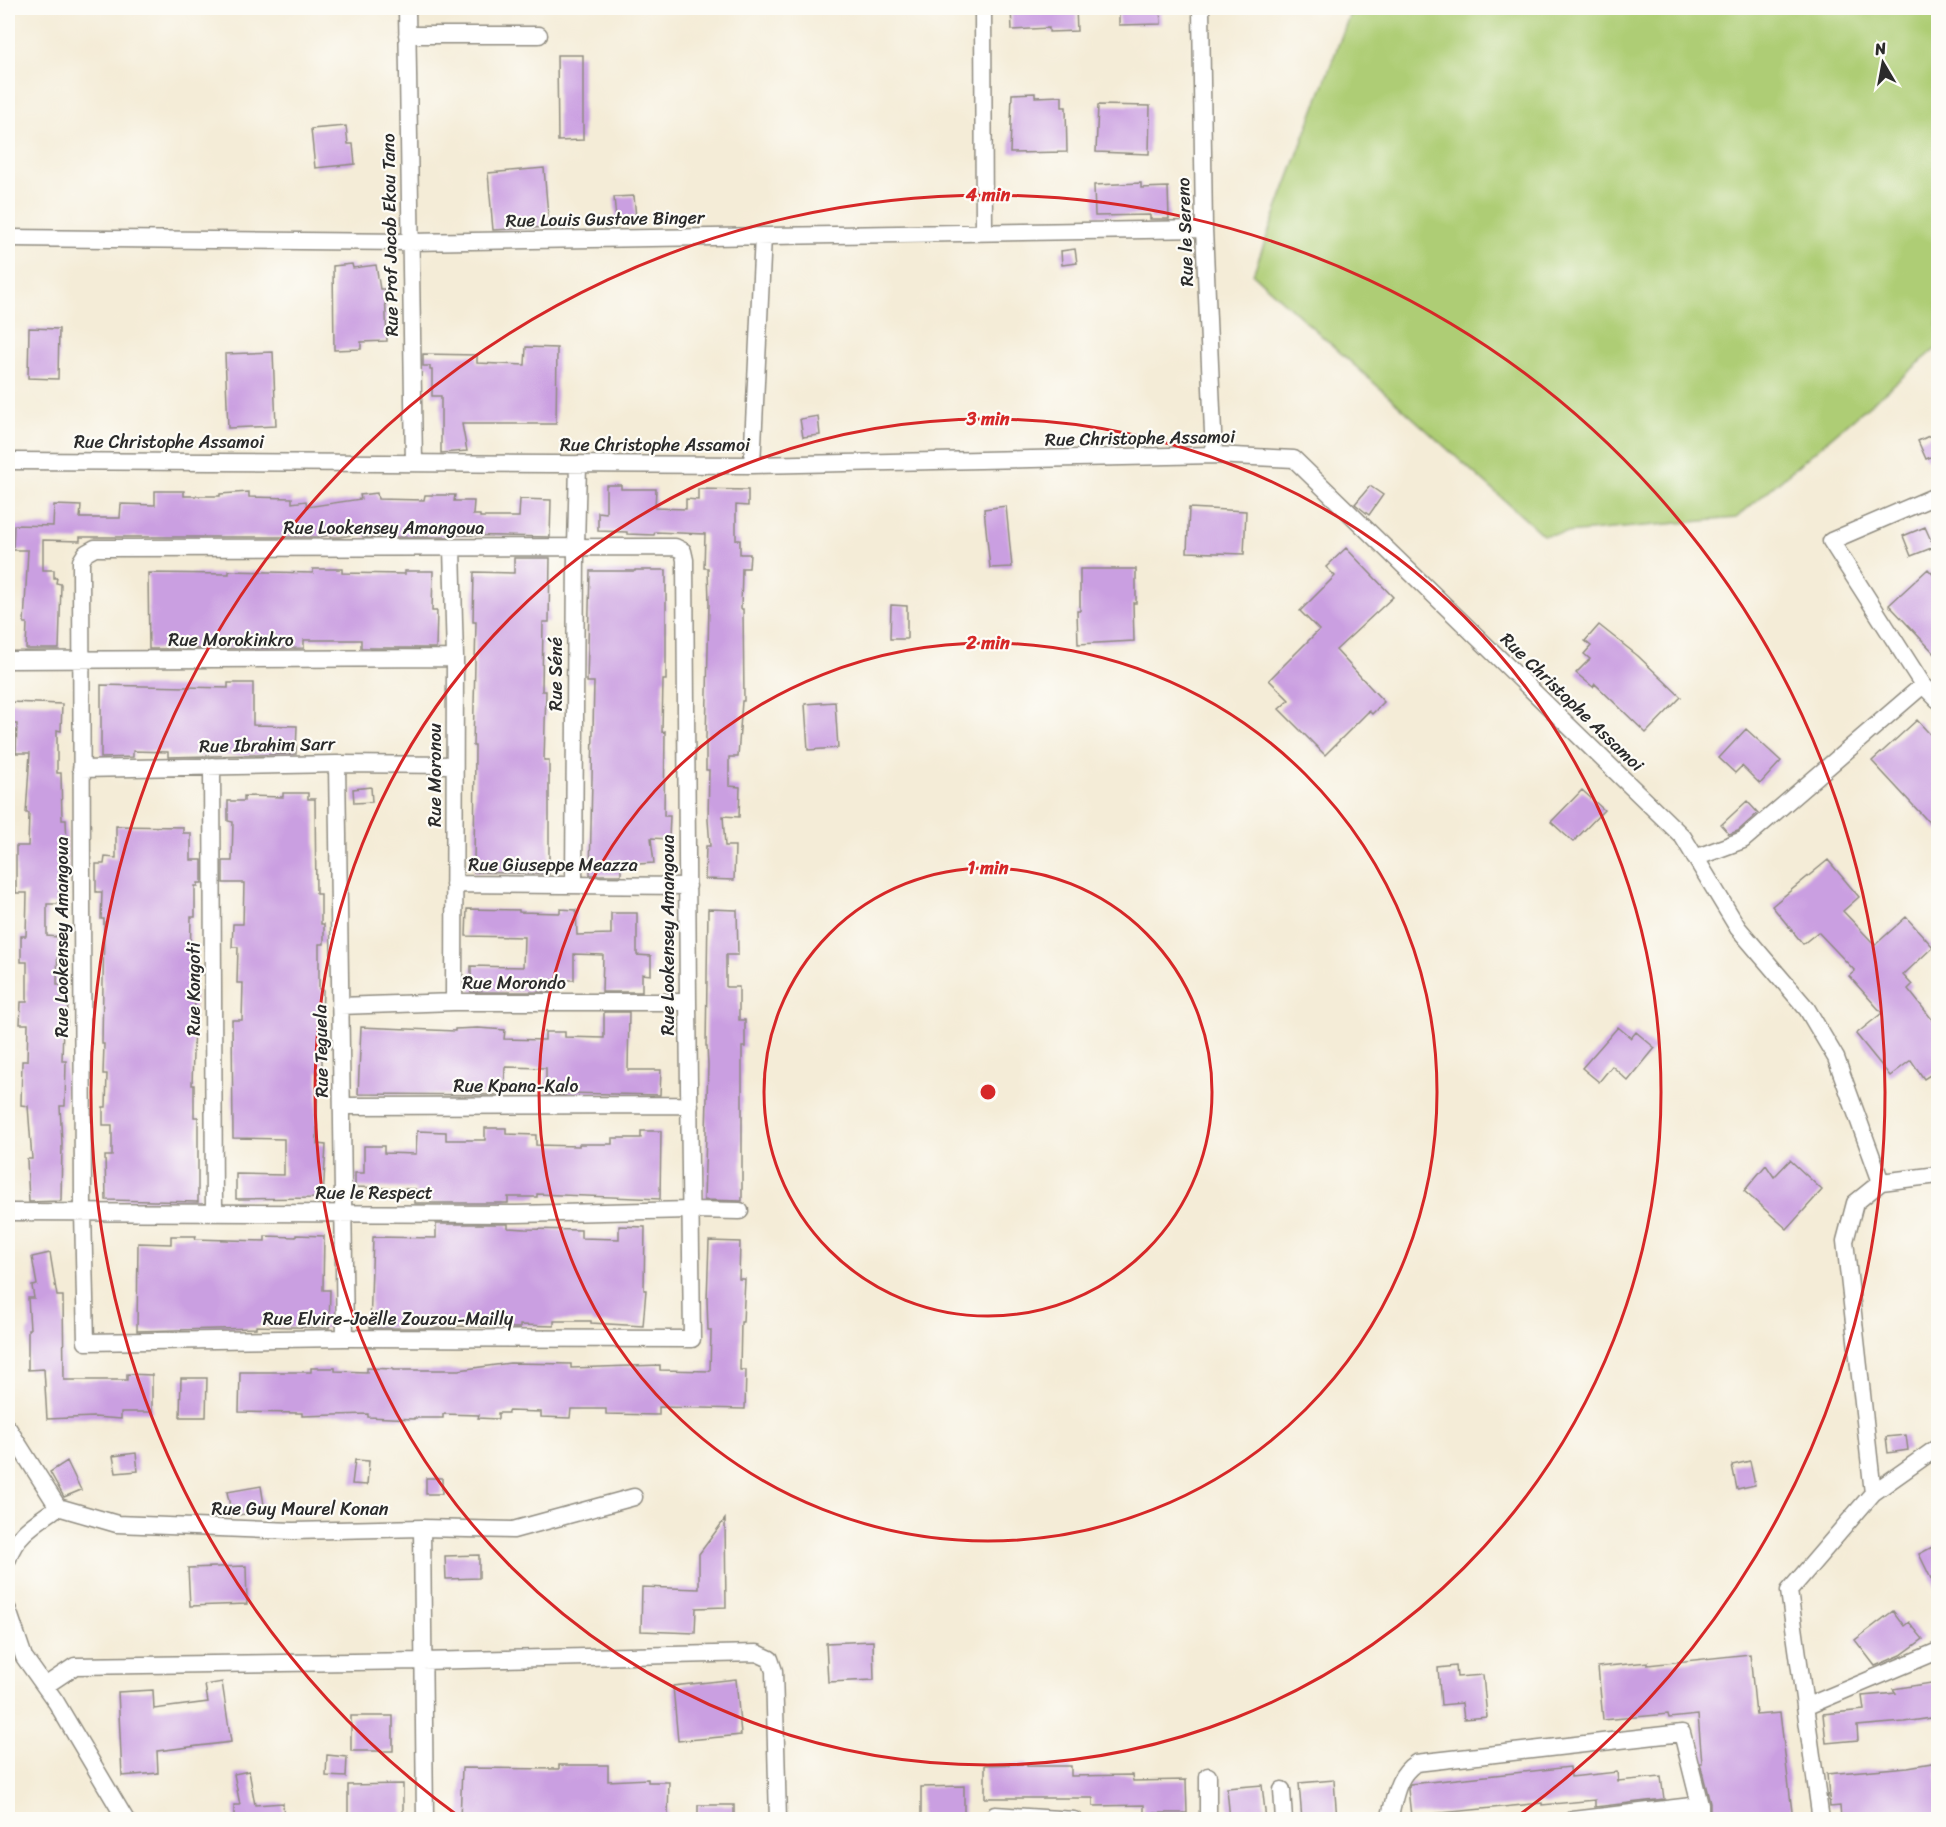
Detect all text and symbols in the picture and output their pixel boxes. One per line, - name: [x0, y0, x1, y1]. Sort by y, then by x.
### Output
- north arrow: [1853, 33, 1913, 93]
- text: N: [1872, 33, 1889, 64]
- street label: Rue Prof Jacob Ekou Tano: [372, 133, 408, 337]
- street label: Rue le Sereno: [1167, 177, 1203, 287]
- text: 4 min: [965, 179, 1011, 211]
- street label: Rue Louis Gustave Binger: [505, 201, 706, 237]
- text: 3 min: [965, 403, 1010, 435]
- street label: Rue Christophe Assamoi: [1045, 420, 1236, 456]
- street label: Rue Christophe Assamoi: [74, 426, 265, 458]
- street label: Rue Christophe Assamoi: [560, 429, 751, 461]
- street label: Rue Lookensey Amangoua: [284, 512, 484, 544]
- street label: Rue Morokinkro: [168, 624, 294, 656]
- street label: Rue Christophe Assamoi: [1493, 624, 1652, 780]
- text: 2 min: [965, 627, 1010, 659]
- street label: Rue Séné: [540, 637, 572, 711]
- street label: Rue Moronou: [419, 723, 451, 827]
- street label: Rue Ibrahim Sarr: [199, 728, 337, 762]
- street label: Rue Lookensey Amangoua: [652, 835, 684, 1035]
- street label: Rue Lookensey Amangoua: [46, 837, 78, 1037]
- street label: Rue Giuseppe Meazza: [468, 849, 638, 881]
- text: 1 min: [968, 852, 1009, 884]
- street label: Rue Kongoti: [178, 941, 210, 1036]
- street label: Rue Morondo: [462, 967, 566, 999]
- street label: Rue Teguela: [304, 1004, 338, 1098]
- street label: Rue Kpana-Kalo: [454, 1070, 579, 1102]
- centre of rings: [978, 1082, 998, 1102]
- street label: Rue le Respect: [315, 1177, 433, 1209]
- street label: Rue Elvire-Joëlle Zouzou-Mailly: [263, 1303, 514, 1335]
- street label: Rue Guy Maurel Konan: [211, 1493, 389, 1525]

